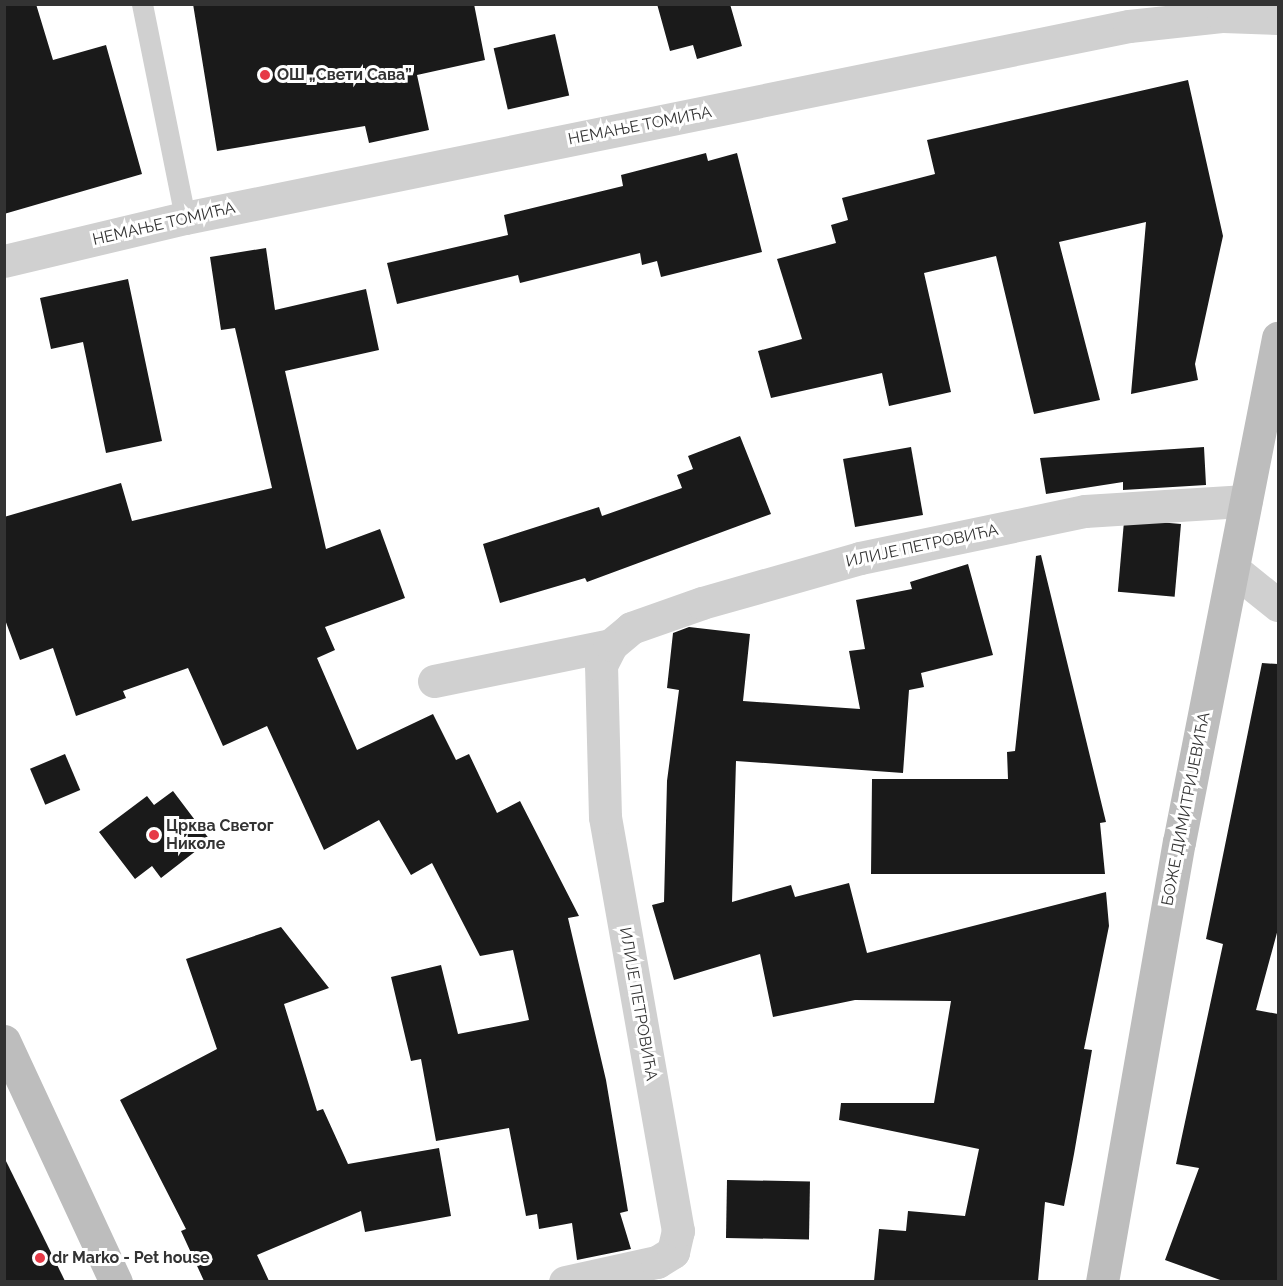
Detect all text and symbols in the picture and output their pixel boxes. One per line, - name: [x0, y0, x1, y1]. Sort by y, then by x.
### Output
- place label: ОШ „Свети Сава”: [277, 65, 412, 85]
- marker: ОШ „Свети Сава”: [258, 68, 272, 82]
- street label: НЕМАЊЕ ТОМИЋА: [566, 103, 714, 149]
- street label: НЕМАЊЕ ТОМИЋА: [91, 198, 237, 250]
- street label: ИЛИЈЕ ПЕТРОВИЋА: [844, 520, 1000, 572]
- street label: БОЖЕ ДИМИТРИЈЕВИЋА: [1158, 711, 1214, 907]
- place label: Црква Светог Николе: [166, 816, 273, 854]
- marker: Црква Светог Николе: [147, 828, 161, 842]
- street label: ИЛИЈЕ ПЕТРОВИЋА: [615, 926, 661, 1082]
- place label: dr Marko - Pet house: [52, 1248, 210, 1268]
- marker: dr Marko - Pet house: [33, 1251, 47, 1265]

